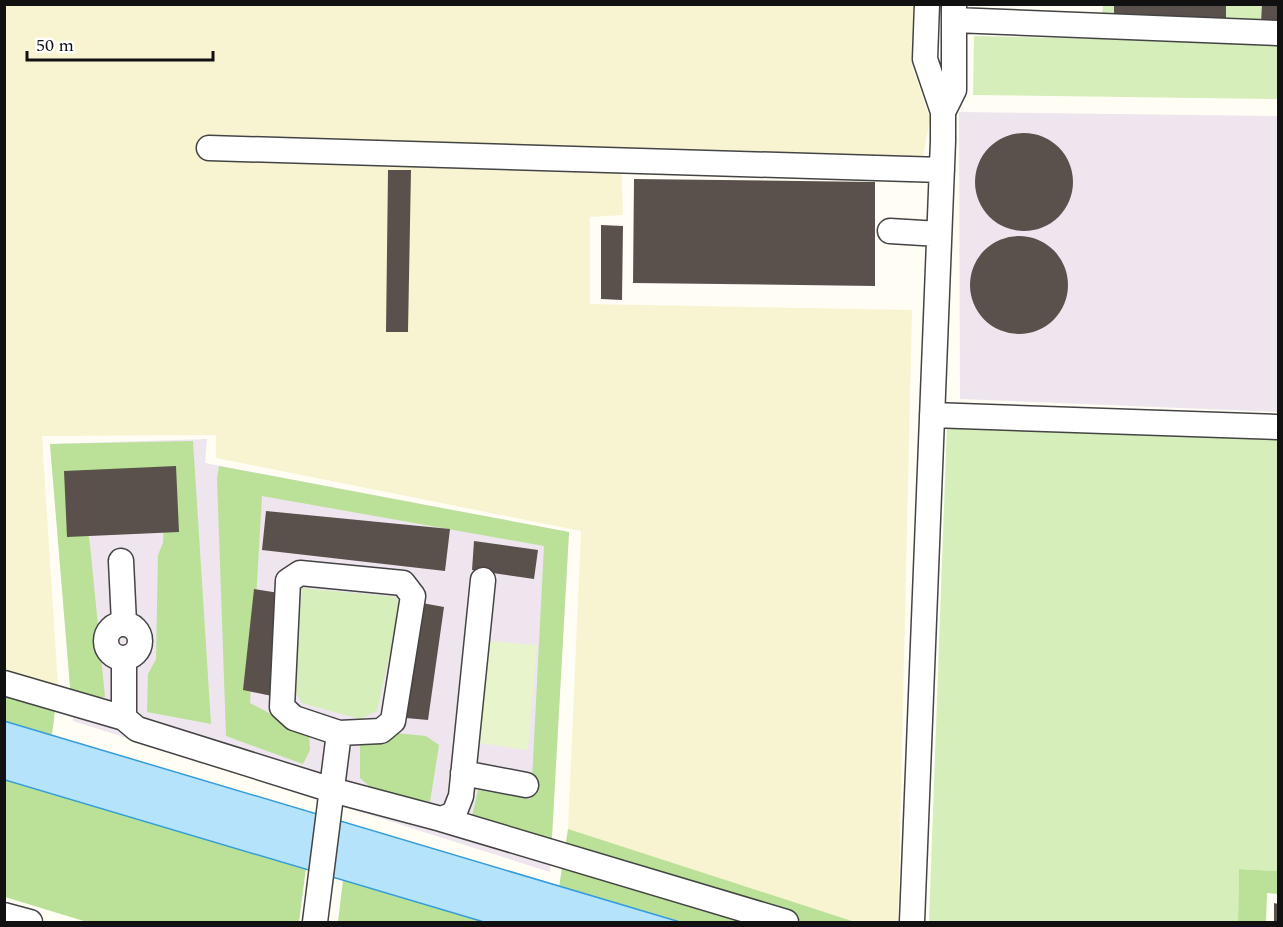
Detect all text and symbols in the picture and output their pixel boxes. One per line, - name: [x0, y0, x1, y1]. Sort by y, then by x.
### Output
- scale bar: [27, 24, 213, 62]
- text: 50 m: [36, 32, 74, 59]

